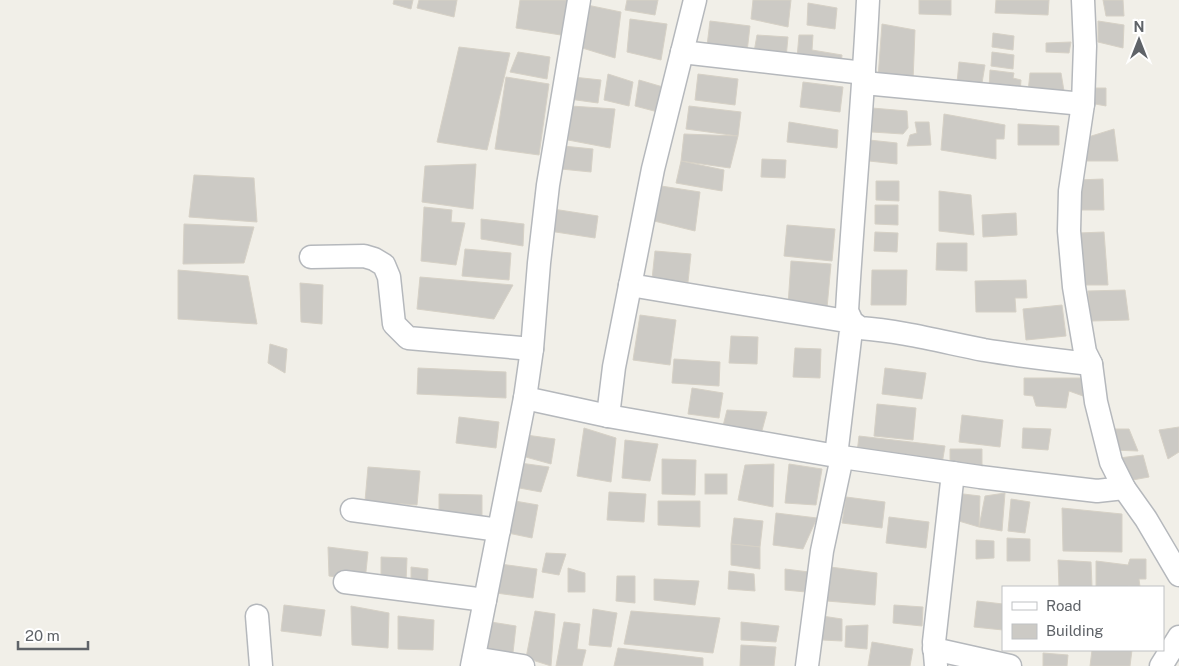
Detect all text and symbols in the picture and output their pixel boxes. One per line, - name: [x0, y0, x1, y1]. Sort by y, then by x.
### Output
- north arrow: [1114, 15, 1164, 65]
- text: N: [1134, 19, 1144, 35]
- legend: [1002, 586, 1164, 651]
- text: Road: [1046, 597, 1082, 614]
- scale bar: [18, 618, 88, 650]
- text: Building: [1046, 622, 1104, 639]
- text: 20 m: [25, 627, 60, 644]

